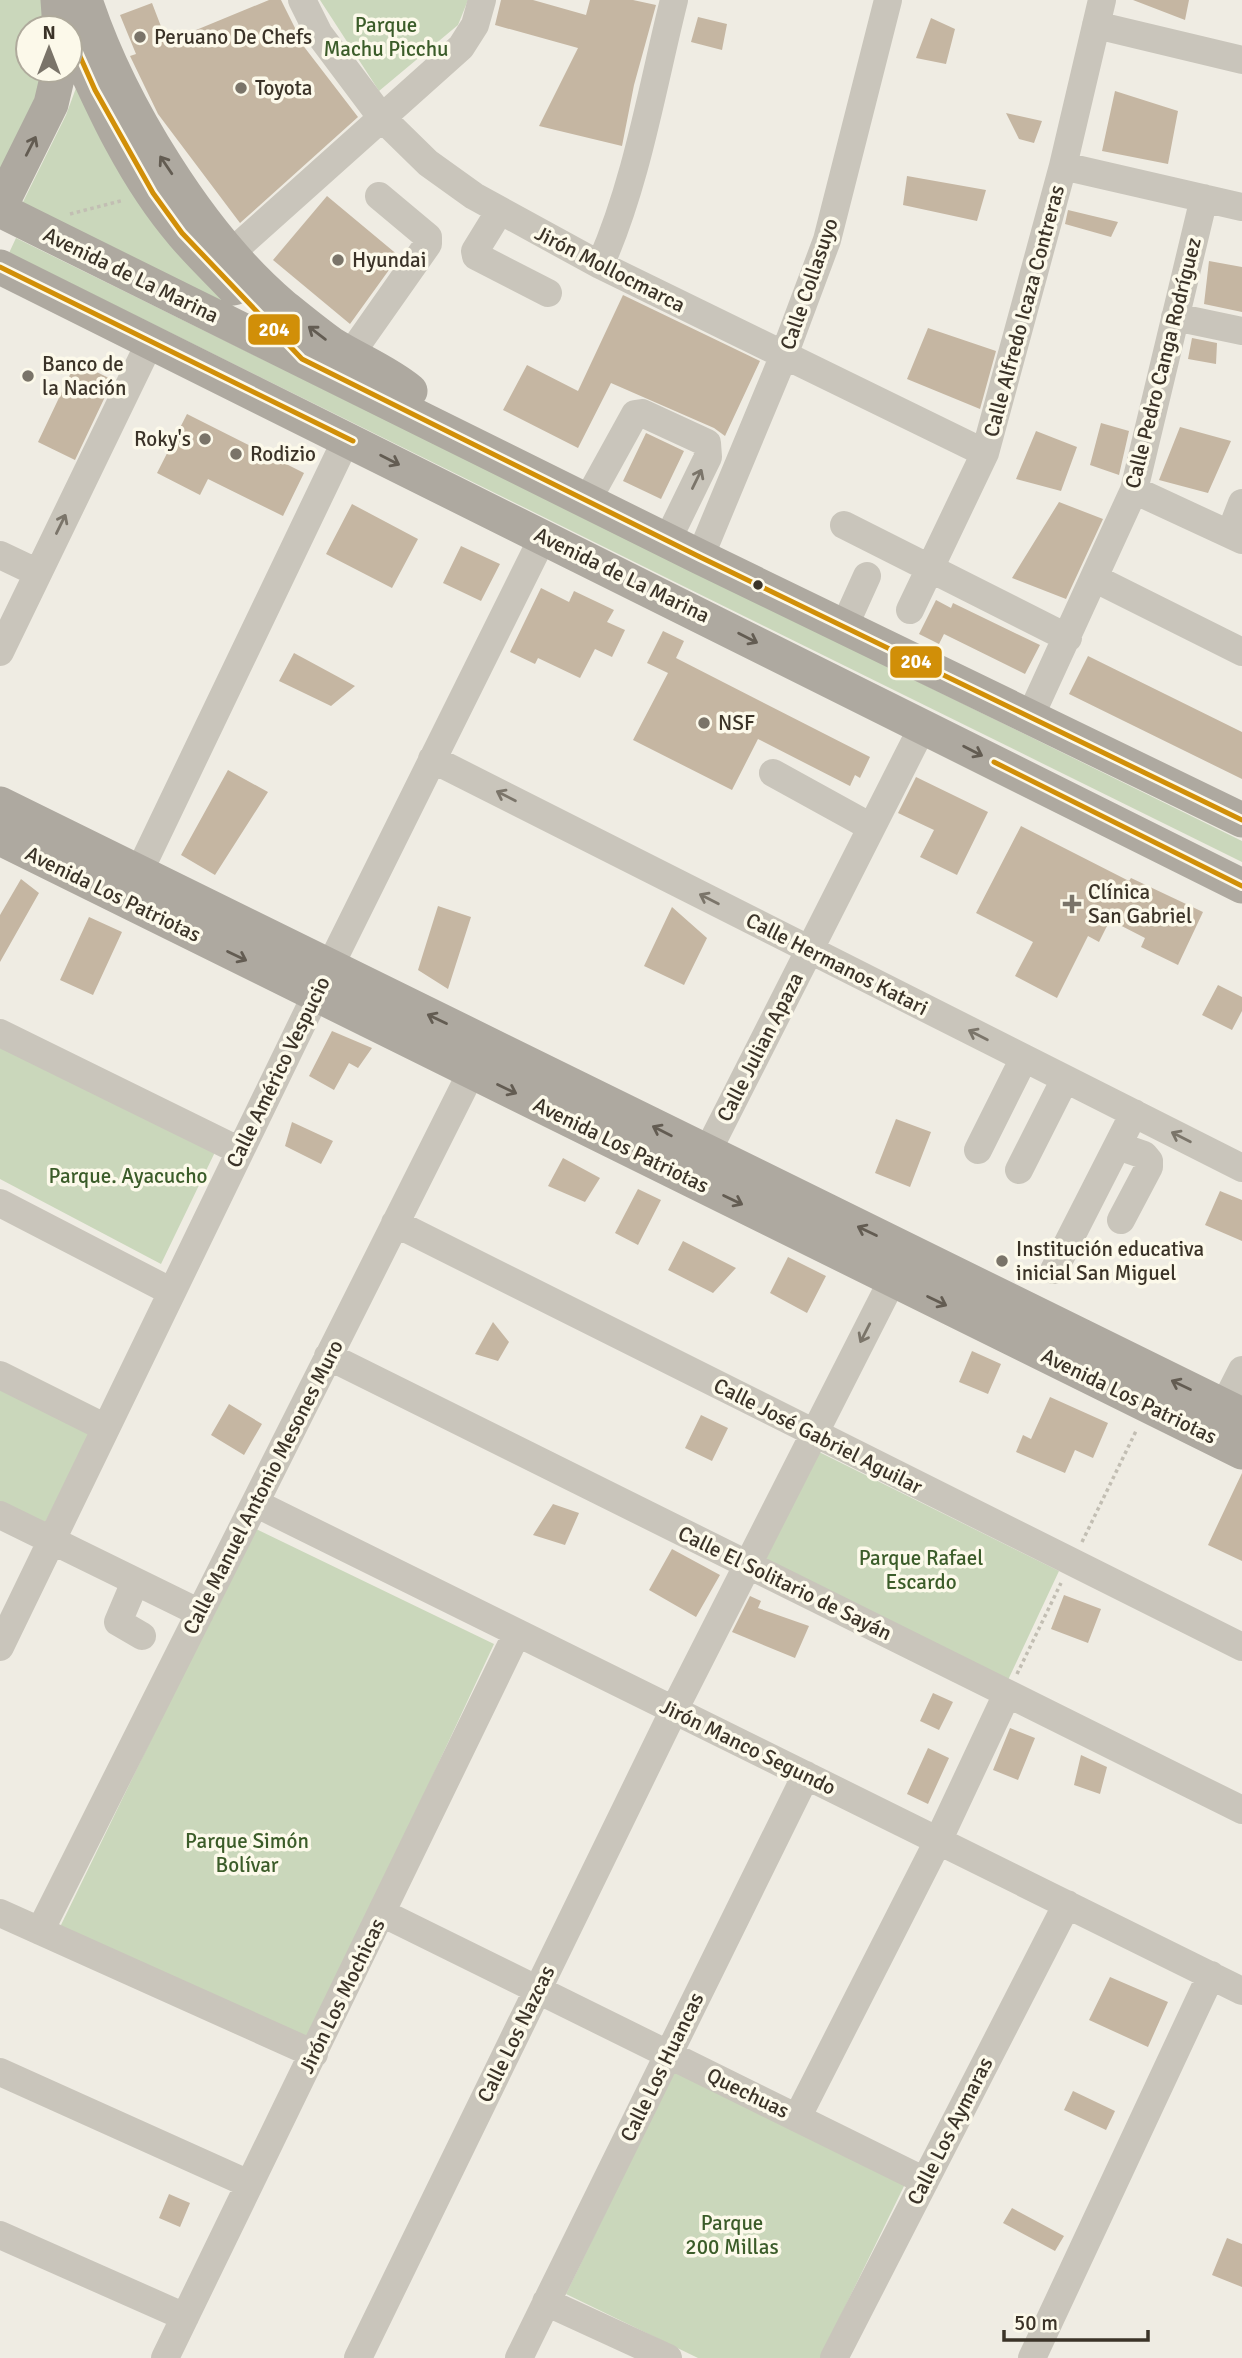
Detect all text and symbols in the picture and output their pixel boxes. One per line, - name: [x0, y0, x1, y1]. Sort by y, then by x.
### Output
- park label: Parque Machu Picchu: [323, 12, 449, 62]
- north arrow: [14, 14, 84, 84]
- text: N: [42, 21, 56, 45]
- place label: Peruano De Chefs: [154, 24, 312, 50]
- marker: Peruano De Chefs: [132, 29, 148, 45]
- place label: Toyota: [255, 75, 312, 101]
- marker: Toyota: [233, 80, 249, 96]
- one-way arrow: [25, 136, 38, 157]
- one-way arrow: [159, 155, 173, 175]
- street label: Calle Alfredo Icaza Contreras: [978, 182, 1070, 440]
- street label: Calle Collasuyo: [774, 215, 844, 353]
- street label: Jirón Mollocmarca: [530, 220, 690, 318]
- street label: Avenida de La Marina: [39, 221, 223, 329]
- street label: Calle Pedro Canga Rodríguez: [1119, 235, 1207, 491]
- place label: Hyundai: [352, 247, 426, 273]
- marker: Hyundai: [330, 252, 346, 268]
- line badge: 204: [247, 313, 301, 346]
- text: 204: [259, 318, 289, 342]
- one-way arrow: [309, 325, 327, 340]
- place label: Banco de la Nación: [42, 351, 126, 401]
- marker: Banco de la Nación: [20, 368, 36, 384]
- place label: Roky's: [134, 426, 191, 452]
- marker: Roky's: [197, 431, 213, 447]
- place label: Rodizio: [250, 441, 316, 467]
- marker: Rodizio: [228, 446, 244, 462]
- one-way arrow: [379, 454, 400, 467]
- one-way arrow: [691, 469, 705, 490]
- one-way arrow: [55, 514, 69, 535]
- street label: Avenida de La Marina: [530, 521, 714, 629]
- unlabelled marker: [751, 578, 765, 592]
- one-way arrow: [737, 631, 758, 645]
- line badge: 204: [889, 645, 943, 679]
- text: 204: [901, 650, 931, 674]
- place label: NSF: [718, 710, 755, 736]
- marker: NSF: [696, 715, 712, 731]
- one-way arrow: [962, 744, 983, 758]
- one-way arrow: [497, 789, 517, 803]
- street label: Avenida Los Patriotas: [21, 840, 205, 948]
- place label: Clínica San Gabriel: [1088, 879, 1192, 929]
- one-way arrow: [700, 892, 720, 906]
- marker: Clínica San Gabriel: [1062, 894, 1082, 914]
- street label: Calle Hermanos Katari: [742, 907, 932, 1021]
- one-way arrow: [226, 949, 247, 963]
- street label: Calle Julian Apaza: [711, 968, 809, 1126]
- street label: Calle Américo Vespucio: [220, 972, 336, 1172]
- one-way arrow: [427, 1011, 448, 1025]
- one-way arrow: [968, 1028, 989, 1042]
- one-way arrow: [496, 1083, 517, 1096]
- street label: Avenida Los Patriotas: [529, 1091, 713, 1199]
- one-way arrow: [652, 1124, 673, 1137]
- one-way arrow: [1171, 1130, 1192, 1144]
- park label: Parque. Ayacucho: [48, 1163, 208, 1189]
- one-way arrow: [722, 1194, 743, 1208]
- one-way arrow: [857, 1223, 878, 1237]
- place label: Institución educativa inicial San Miguel: [1016, 1236, 1204, 1286]
- marker: Institución educativa inicial San Miguel: [994, 1253, 1010, 1269]
- one-way arrow: [926, 1295, 947, 1309]
- one-way arrow: [857, 1322, 871, 1343]
- street label: Calle Manuel Antonio Mesones Muro: [177, 1335, 349, 1639]
- street label: Avenida Los Patriotas: [1037, 1342, 1221, 1450]
- street label: Calle José Gabriel Aguilar: [709, 1372, 927, 1500]
- one-way arrow: [1171, 1378, 1192, 1392]
- street label: Calle El Solitario de Sayán: [674, 1520, 896, 1646]
- park label: Parque Rafael Escardo: [859, 1545, 983, 1595]
- street label: Jirón Manco Segundo: [656, 1693, 840, 1801]
- park label: Parque Simón Bolívar: [185, 1828, 309, 1878]
- street label: Jirón Los Mochicas: [293, 1914, 391, 2078]
- street label: Calle Los Nazcas: [472, 1961, 560, 2107]
- street label: Calle Los Huancas: [615, 1988, 709, 2146]
- street label: Calle Los Aymaras: [902, 2053, 998, 2209]
- street label: Quechuas: [703, 2062, 793, 2124]
- park label: Parque 200 Millas: [685, 2210, 779, 2260]
- scale bar: [1004, 2298, 1148, 2342]
- text: 50 m: [1014, 2310, 1058, 2336]

